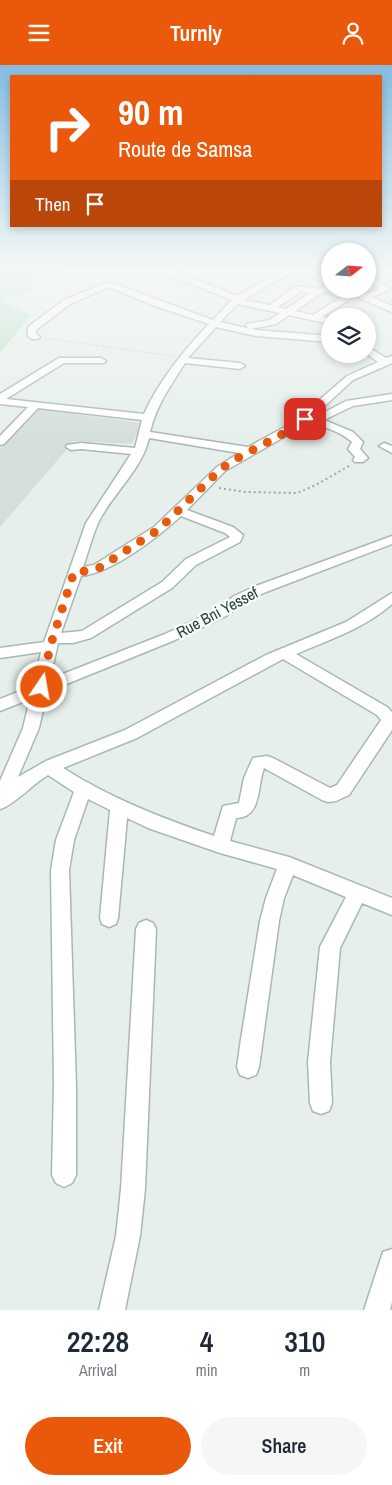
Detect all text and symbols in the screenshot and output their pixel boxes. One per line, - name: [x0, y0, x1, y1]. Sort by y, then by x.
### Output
- text: Turnly: [170, 18, 222, 48]
- icon: menu: [25, 19, 53, 47]
- icon: person: [339, 19, 367, 47]
- text: 90 m: [118, 89, 183, 136]
- icon: right: [35, 95, 100, 160]
- text: Route de Samsa: [118, 134, 252, 164]
- icon: arrive: [81, 190, 109, 218]
- text: Then: [35, 191, 71, 217]
- north arrow: [321, 243, 376, 297]
- map controls: [321, 243, 376, 363]
- button: layers: [321, 308, 376, 363]
- pin: [284, 398, 326, 440]
- icon: arrive: [291, 405, 319, 433]
- street label: Rue Bni Yessef: [172, 581, 262, 643]
- position arrow: [15, 660, 67, 712]
- text: 22:28: [67, 1321, 129, 1361]
- text: 4: [200, 1321, 214, 1361]
- text: 310: [284, 1321, 325, 1361]
- text: Arrival: [79, 1359, 117, 1381]
- text: min: [196, 1359, 218, 1381]
- text: m: [299, 1359, 310, 1381]
- button: Exit: [25, 1417, 191, 1475]
- button: Share: [201, 1417, 367, 1475]

